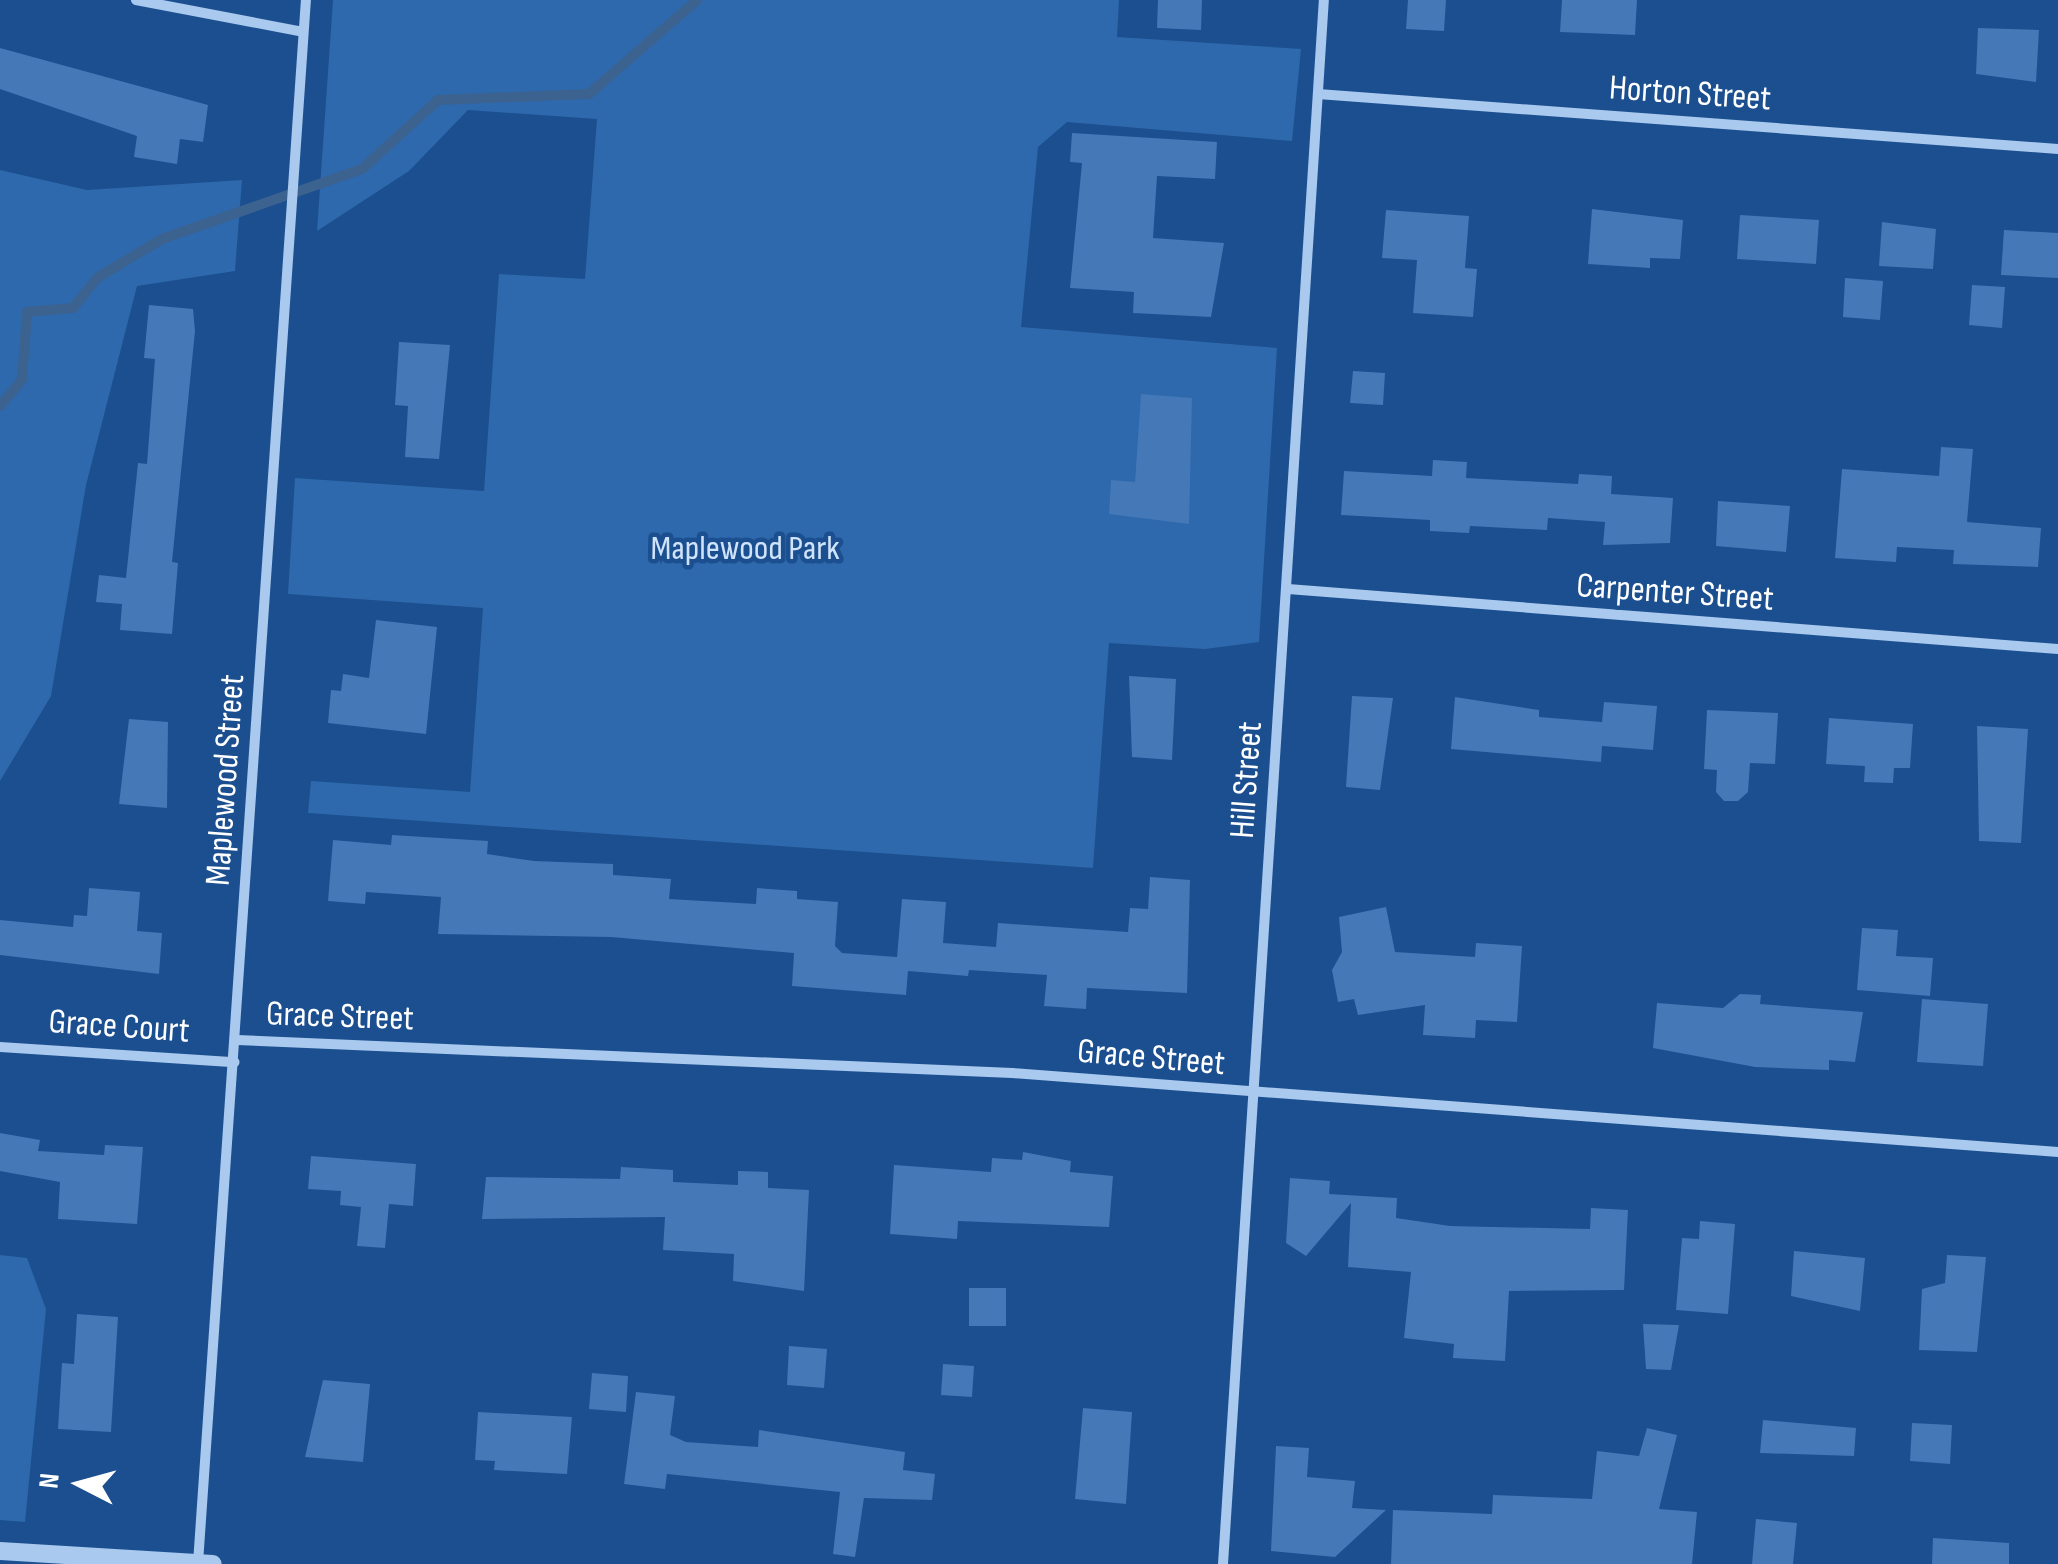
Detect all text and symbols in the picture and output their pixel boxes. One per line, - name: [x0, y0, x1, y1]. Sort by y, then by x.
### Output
- street label: Horton Street: [1608, 67, 1772, 121]
- park label: Maplewood Park: [650, 528, 840, 570]
- street label: Carpenter Street: [1575, 565, 1775, 621]
- street label: Maplewood Street: [198, 673, 254, 887]
- street label: Hill Street: [1222, 720, 1272, 840]
- street label: Grace Street: [265, 993, 415, 1041]
- street label: Grace Court: [47, 1001, 191, 1053]
- street label: Grace Street: [1076, 1031, 1226, 1085]
- north arrow: [30, 1434, 130, 1534]
- text: N: [32, 1472, 67, 1490]

